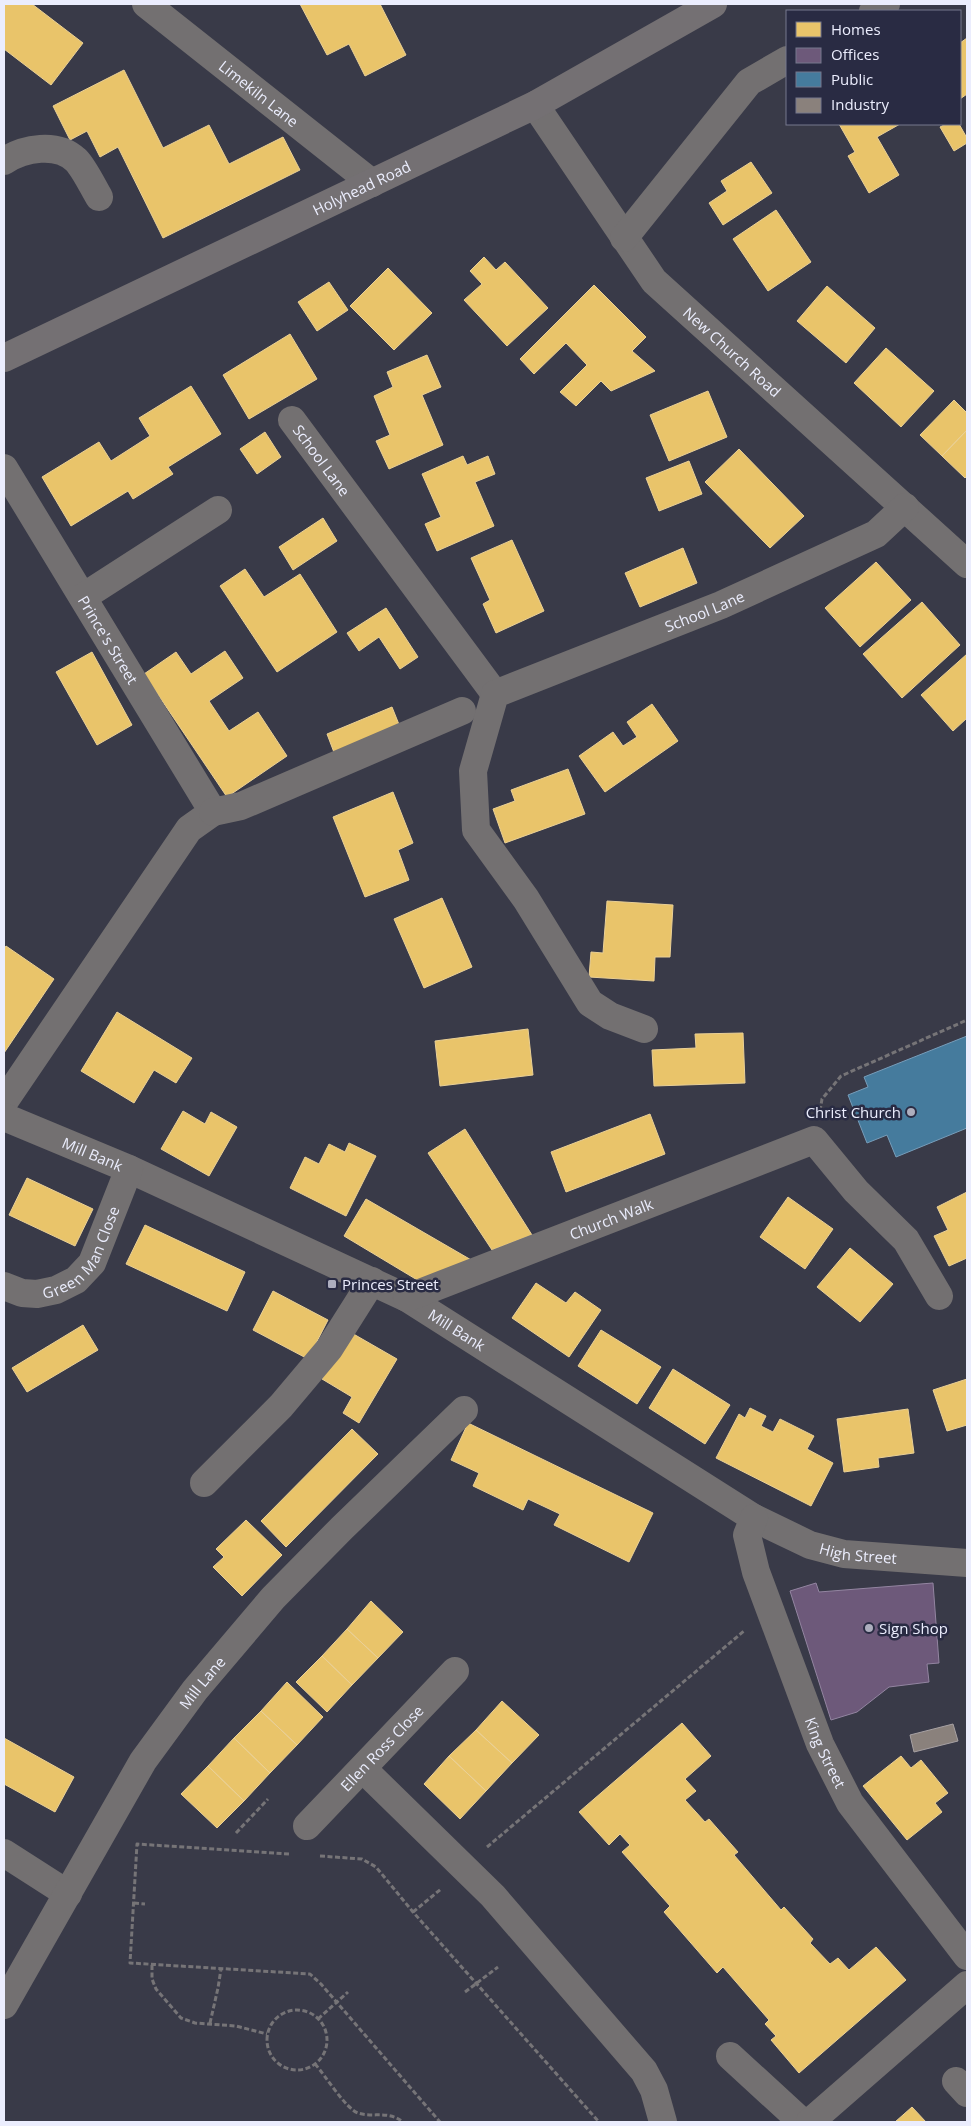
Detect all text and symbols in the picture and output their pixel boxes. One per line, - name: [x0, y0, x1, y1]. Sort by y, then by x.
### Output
- legend: [786, 10, 961, 125]
- text: Homes: [831, 19, 881, 39]
- text: Offices: [831, 44, 879, 64]
- street label: Limekiln Lane: [215, 56, 303, 131]
- text: Public: [831, 69, 873, 89]
- text: Industry: [831, 94, 889, 114]
- street label: Holyhead Road: [309, 156, 414, 220]
- street label: New Church Road: [679, 302, 786, 401]
- street label: School Lane: [289, 420, 355, 500]
- street label: School Lane: [662, 586, 747, 636]
- street label: Prince's Street: [74, 592, 143, 688]
- place label: Christ Church: [806, 1102, 901, 1122]
- marker: Christ Church: [905, 1106, 917, 1118]
- street label: Mill Bank: [59, 1132, 126, 1175]
- street label: Church Walk: [566, 1193, 656, 1244]
- street label: Green Man Close: [41, 1203, 123, 1303]
- place label: Princes Street: [342, 1274, 439, 1294]
- marker: Princes Street: [326, 1278, 338, 1290]
- street label: Mill Bank: [425, 1304, 489, 1355]
- street label: High Street: [817, 1538, 898, 1568]
- place label: Sign Shop: [879, 1618, 948, 1638]
- marker: Sign Shop: [863, 1622, 875, 1634]
- street label: Mill Lane: [174, 1652, 229, 1713]
- street label: Ellen Ross Close: [336, 1701, 427, 1795]
- street label: King Street: [801, 1714, 851, 1791]

